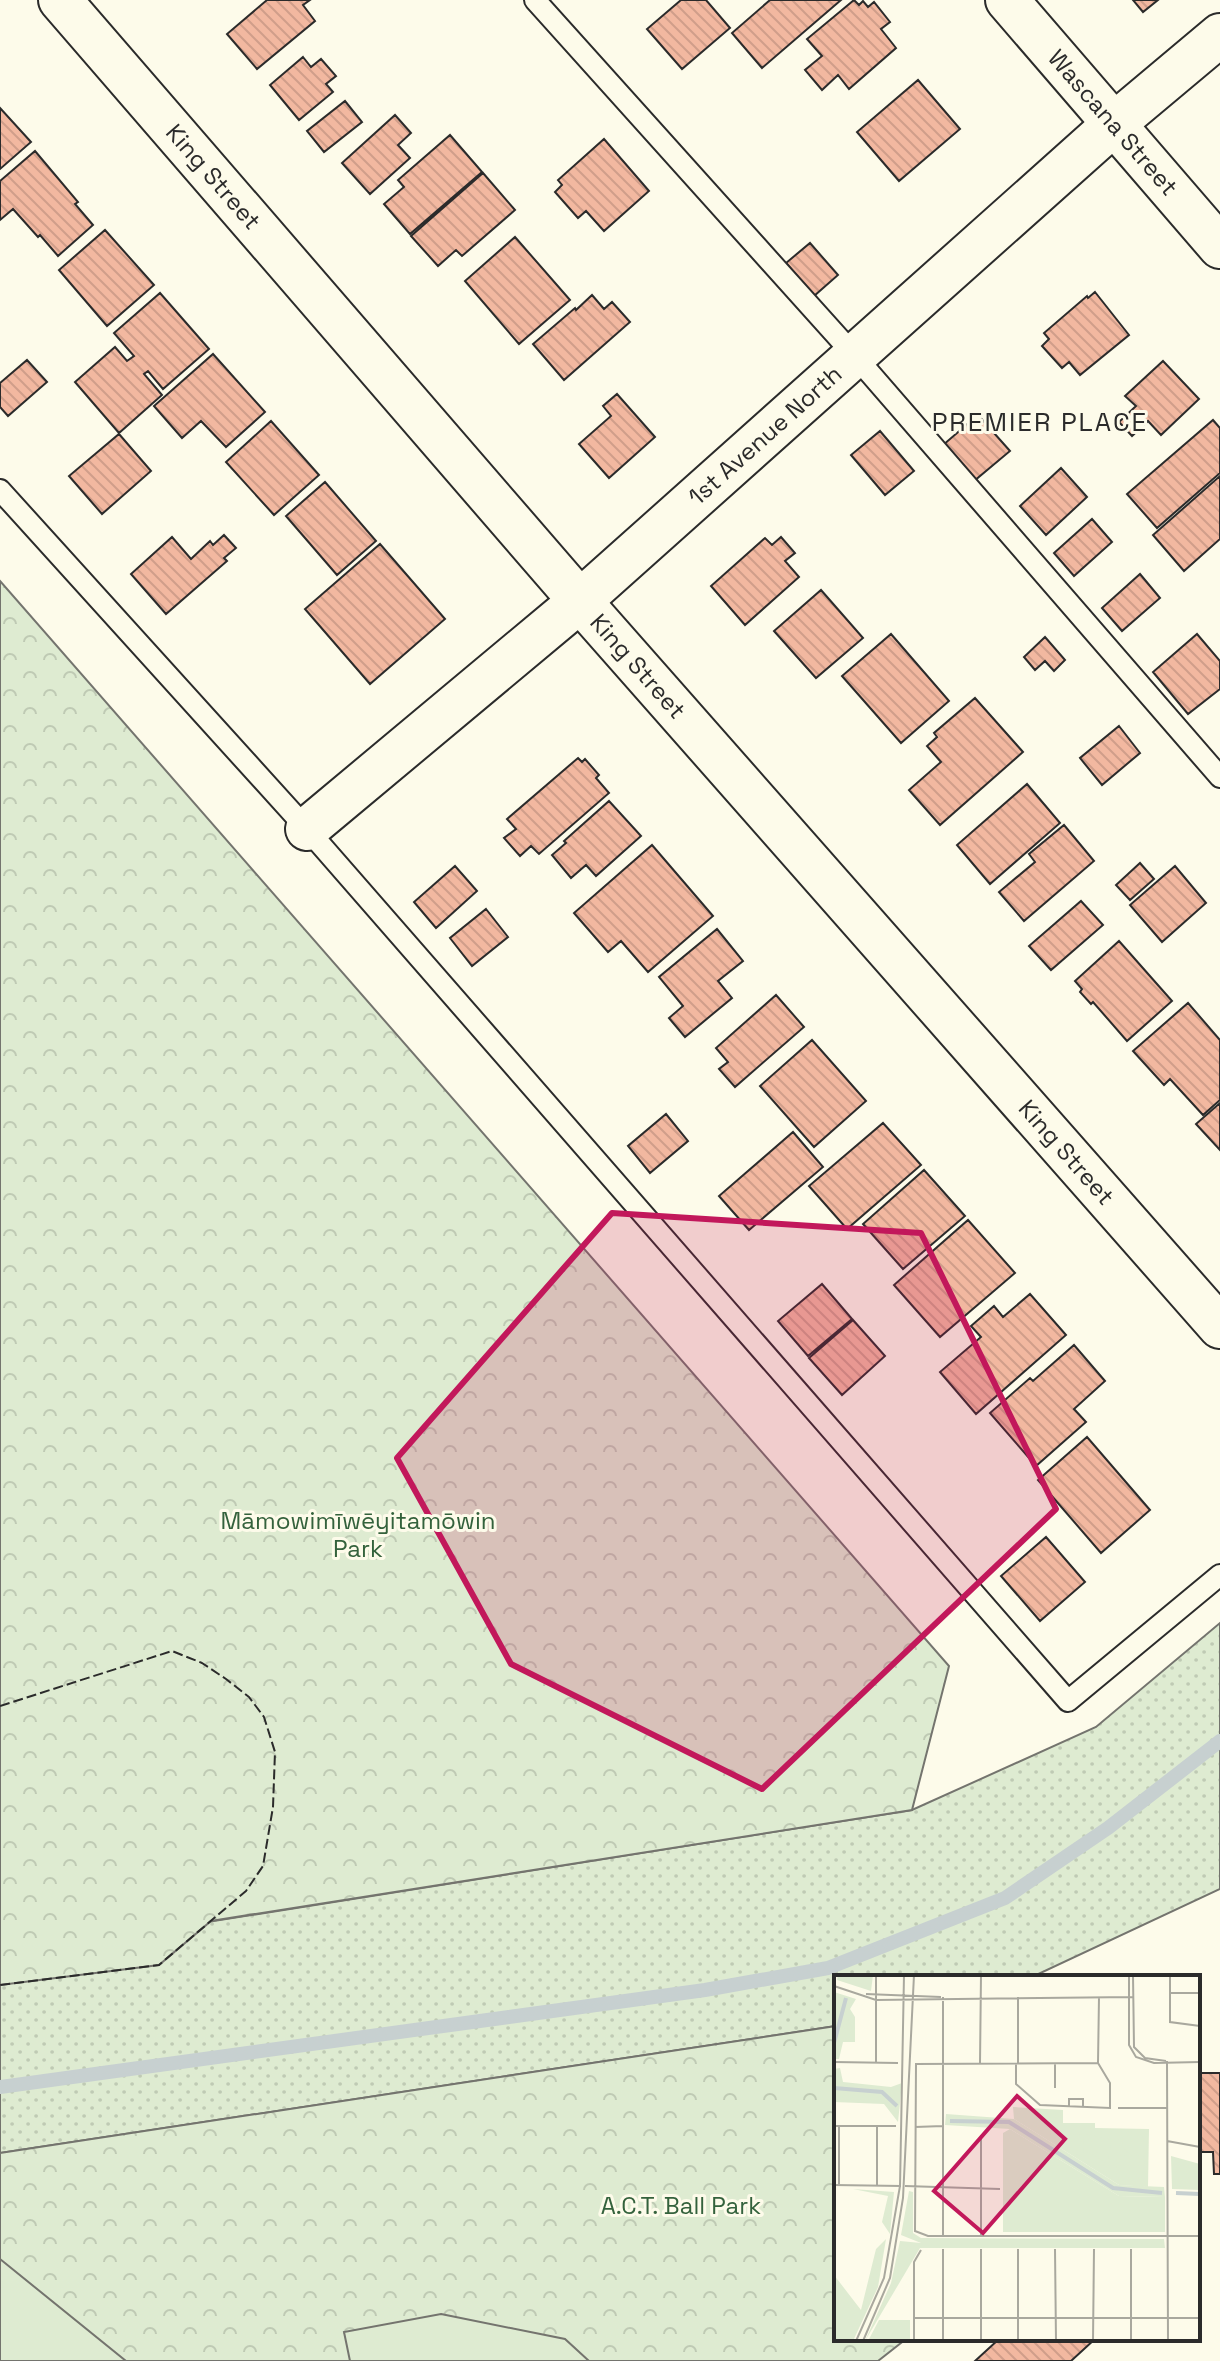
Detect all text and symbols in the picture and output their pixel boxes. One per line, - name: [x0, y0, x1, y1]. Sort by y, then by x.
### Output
- street label: Wascana Street: [1042, 43, 1185, 202]
- street label: King Street: [159, 117, 268, 236]
- street label: 1st Avenue North: [681, 358, 848, 512]
- district label: PREMIER PLACE: [932, 405, 1148, 439]
- street label: King Street: [583, 607, 693, 725]
- street label: King Street: [1012, 1093, 1121, 1211]
- park label: Māmowimīwēyitamōwin Park: [220, 1505, 496, 1564]
- inset map: [834, 1975, 1200, 2341]
- park label: A.C.T. Ball Park: [601, 2190, 761, 2221]

